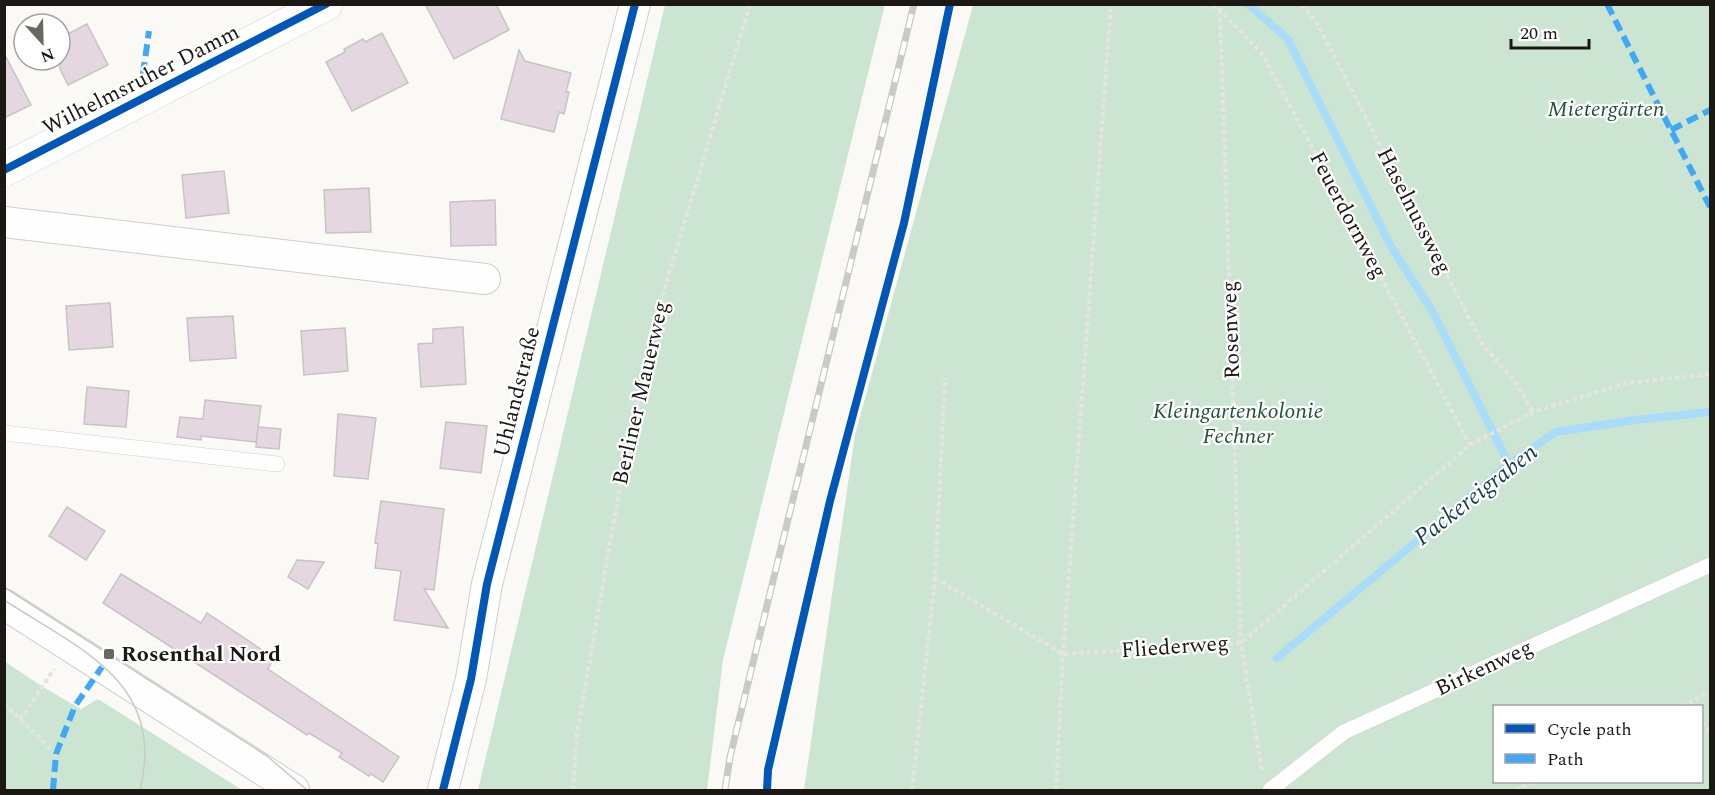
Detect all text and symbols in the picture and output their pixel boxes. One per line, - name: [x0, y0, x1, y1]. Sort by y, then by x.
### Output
- north arrow: [12, 12, 72, 72]
- scale bar: [1511, 12, 1589, 50]
- street label: Wilhelmsruher Damm: [37, 16, 245, 144]
- text: 20 m: [1520, 20, 1558, 47]
- text: N: [37, 41, 58, 69]
- park label: Mietergärten: [1547, 93, 1665, 126]
- street label: Haselnussweg: [1368, 142, 1460, 280]
- street label: Feuerdornweg: [1301, 145, 1395, 285]
- street label: Rosenweg: [1213, 280, 1249, 380]
- street label: Berliner Mauerweg: [604, 298, 678, 488]
- street label: Uhlandstraße: [485, 323, 549, 461]
- park label: Kleingartenkolonie Fechner: [1153, 395, 1323, 453]
- water label: Packereigraben: [1406, 435, 1546, 555]
- street label: Fliederweg: [1120, 627, 1230, 667]
- street label: Birkenweg: [1430, 631, 1538, 705]
- place label: Rosenthal Nord: [121, 638, 281, 671]
- marker: Rosenthal Nord: [102, 647, 116, 661]
- legend: [1493, 705, 1703, 783]
- text: Cycle path: [1547, 716, 1632, 743]
- text: Path: [1547, 746, 1584, 773]

